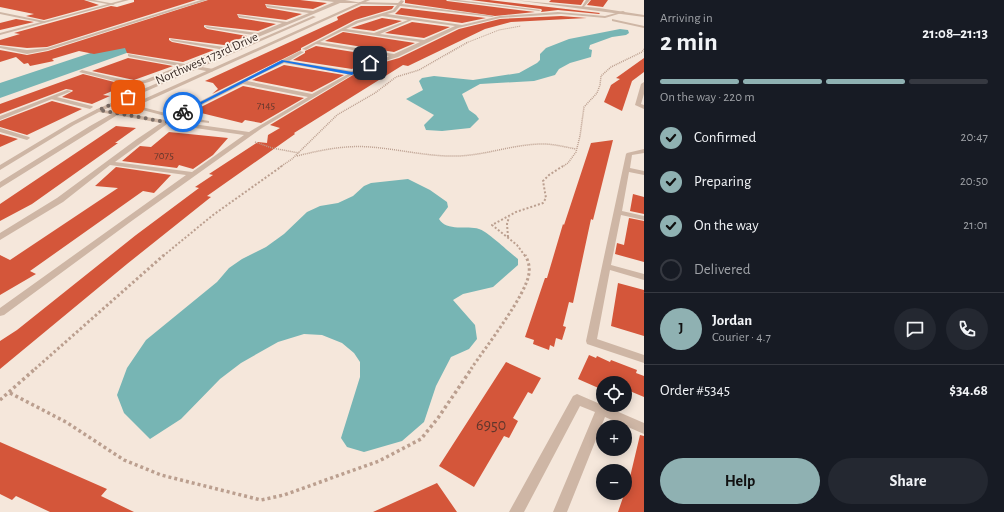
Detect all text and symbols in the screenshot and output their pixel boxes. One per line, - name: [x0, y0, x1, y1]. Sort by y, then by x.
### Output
- text: Arriving in: [660, 12, 713, 25]
- text: 21:08–21:13: [922, 26, 988, 41]
- text: 2 min: [660, 29, 718, 55]
- street label: Northwest 173rd Drive: [154, 31, 260, 87]
- pin: [353, 46, 387, 80]
- icon: home: [359, 52, 381, 74]
- pin: [111, 80, 145, 114]
- icon: bag: [117, 86, 139, 108]
- text: On the way · 220 m: [660, 91, 755, 104]
- courier: [163, 92, 203, 132]
- house number: 7145: [257, 100, 276, 111]
- icon: bike: [172, 101, 194, 123]
- icon: check: [660, 127, 682, 149]
- text: Confirmed: [694, 130, 756, 145]
- text: 20:47: [961, 131, 988, 144]
- house number: 7075: [154, 150, 174, 161]
- icon: check: [660, 171, 682, 193]
- text: Preparing: [694, 174, 751, 189]
- text: 20:50: [960, 175, 988, 188]
- icon: check: [660, 215, 682, 237]
- text: On the way: [694, 218, 759, 233]
- text: 21:01: [963, 219, 988, 232]
- text: Delivered: [694, 262, 751, 277]
- button: chat: [894, 308, 936, 350]
- button: phone: [946, 308, 988, 350]
- text: Jordan: [712, 313, 752, 328]
- text: J: [678, 321, 684, 336]
- text: Courier · 4.7: [712, 331, 771, 344]
- map controls: [596, 376, 632, 500]
- button: locate: [596, 376, 632, 412]
- text: Order #5345: [660, 383, 730, 398]
- text: $34.68: [949, 383, 988, 398]
- house number: 6950: [476, 417, 506, 433]
- button: +: [596, 420, 632, 456]
- button: Help: [660, 458, 820, 504]
- button: Share: [828, 458, 988, 504]
- button: −: [596, 464, 632, 500]

